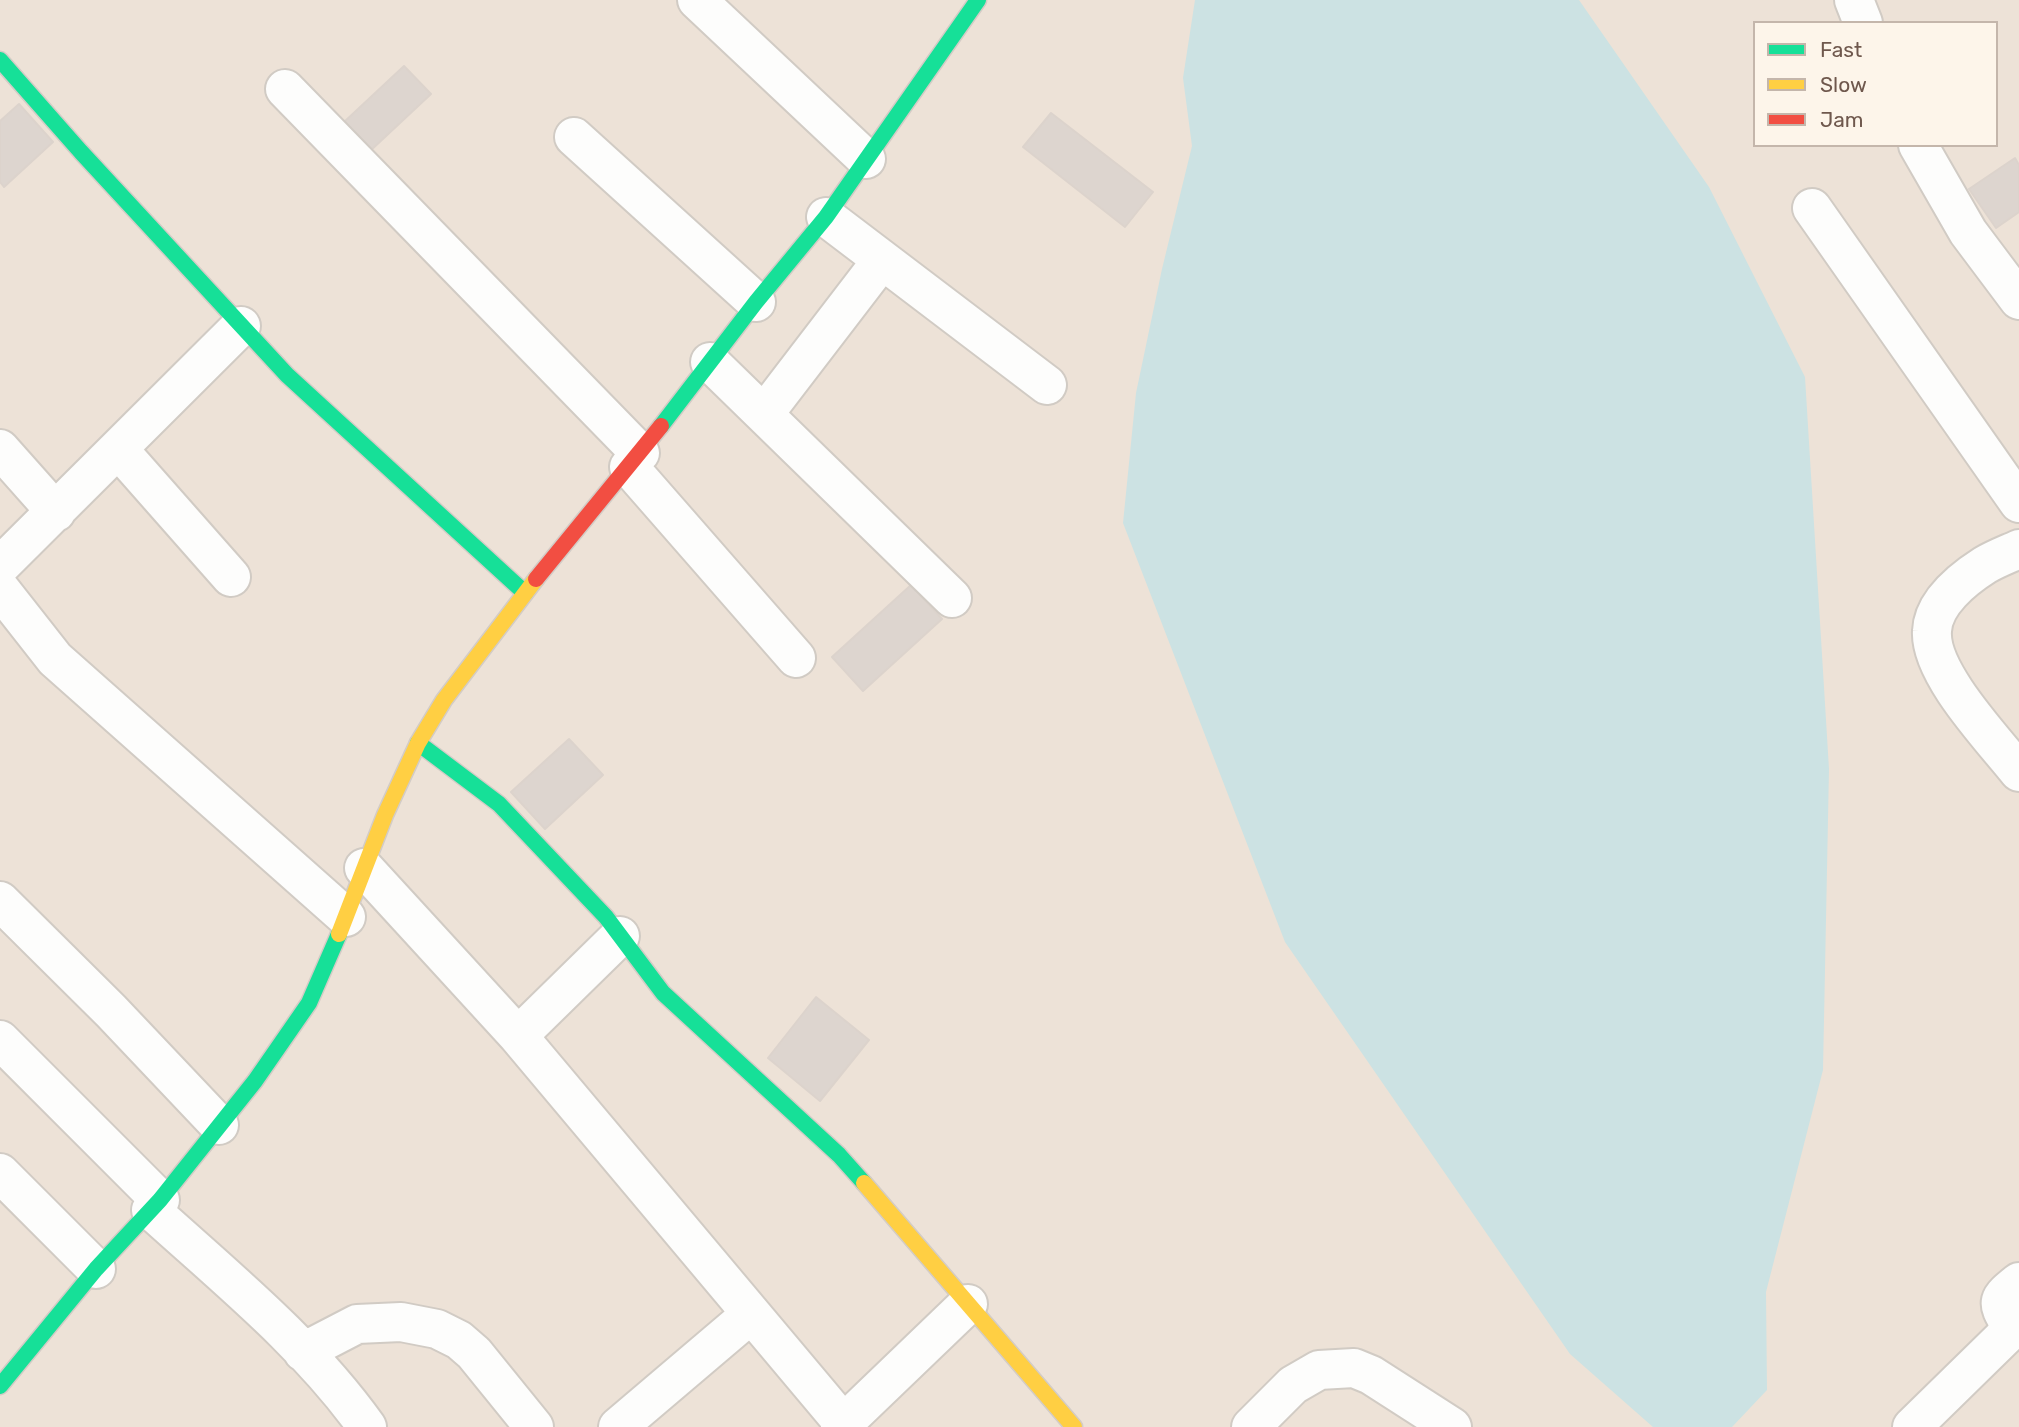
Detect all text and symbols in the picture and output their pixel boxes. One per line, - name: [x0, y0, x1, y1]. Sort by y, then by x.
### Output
- legend: [1753, 21, 1998, 147]
- text: Fast: [1820, 37, 1862, 62]
- text: Slow: [1820, 72, 1867, 97]
- text: Jam: [1820, 107, 1864, 132]

